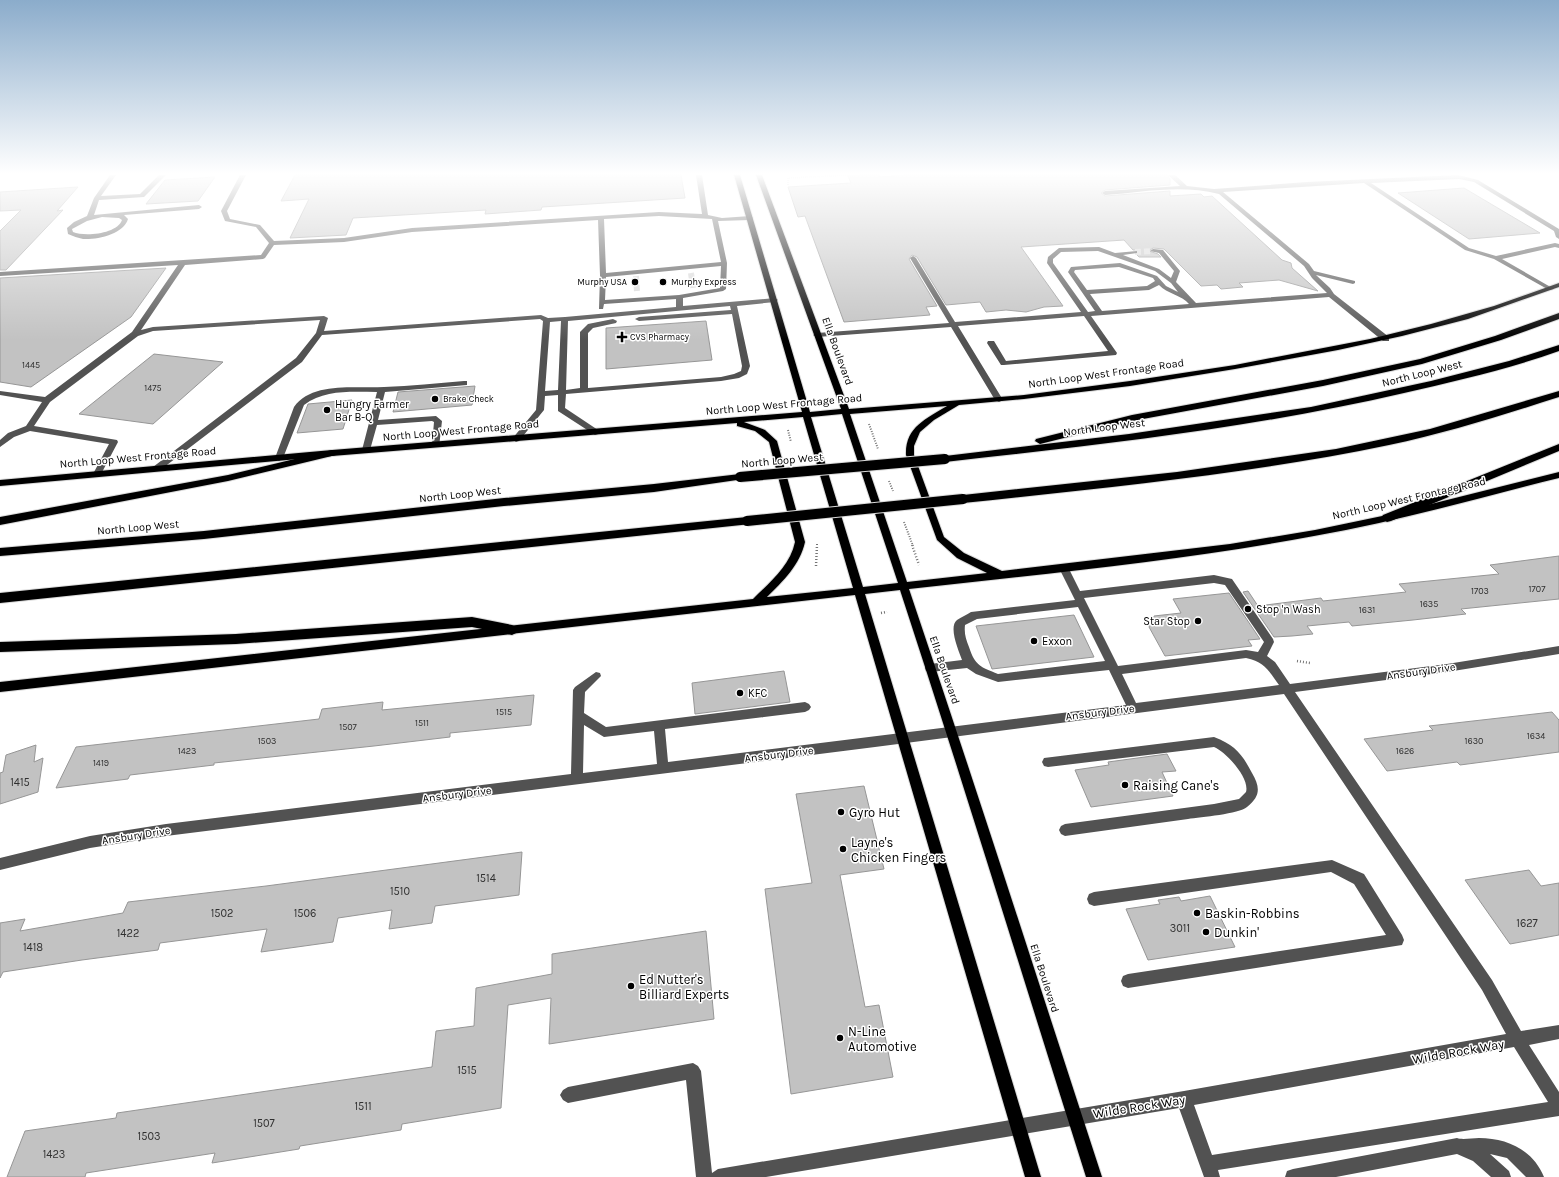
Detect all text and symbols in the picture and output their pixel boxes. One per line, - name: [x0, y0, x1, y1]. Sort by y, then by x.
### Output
- place label: Murphy USA: [577, 277, 627, 287]
- marker: Murphy USA: [630, 277, 640, 287]
- marker: Murphy Express: [658, 277, 668, 287]
- place label: Murphy Express: [671, 277, 737, 287]
- street label: Ella Boulevard: [819, 315, 856, 387]
- marker: CVS Pharmacy: [617, 332, 627, 342]
- place label: CVS Pharmacy: [630, 332, 690, 342]
- street label: North Loop West Frontage Road: [1027, 356, 1185, 391]
- street label: North Loop West: [1381, 357, 1464, 390]
- house number: 1445: [22, 360, 40, 370]
- house number: 1475: [144, 383, 162, 393]
- street label: North Loop West Frontage Road: [705, 391, 863, 418]
- marker: Brake Check: [430, 394, 440, 404]
- place label: Brake Check: [443, 394, 494, 404]
- place label: Hungry Farmer Bar B-Q: [335, 398, 409, 424]
- marker: Hungry Farmer Bar B-Q: [322, 405, 332, 415]
- street label: North Loop West: [1062, 416, 1146, 439]
- street label: North Loop West Frontage Road: [382, 417, 540, 444]
- street label: North Loop West Frontage Road: [59, 444, 217, 471]
- street label: North Loop West: [741, 450, 824, 471]
- street label: North Loop West Frontage Road: [1331, 474, 1487, 522]
- street label: North Loop West: [419, 484, 502, 505]
- street label: North Loop West: [97, 517, 180, 538]
- house number: 1707: [1529, 584, 1546, 594]
- house number: 1703: [1471, 586, 1489, 596]
- house number: 1635: [1420, 599, 1438, 609]
- place label: Stop 'n Wash: [1256, 603, 1321, 616]
- marker: Stop 'n Wash: [1243, 604, 1253, 614]
- house number: 1631: [1359, 605, 1375, 615]
- place label: Star Stop: [1143, 615, 1190, 628]
- marker: Star Stop: [1193, 616, 1203, 626]
- street label: Ella Boulevard: [927, 634, 962, 706]
- place label: Exxon: [1042, 635, 1072, 648]
- marker: Exxon: [1029, 636, 1039, 646]
- street label: Ansbury Drive: [1386, 660, 1457, 683]
- place label: KFC: [748, 687, 767, 700]
- marker: KFC: [735, 688, 745, 698]
- street label: Ansbury Drive: [1065, 702, 1136, 723]
- house number: 1515: [496, 707, 512, 717]
- house number: 1511: [415, 718, 429, 728]
- house number: 1507: [339, 722, 358, 732]
- house number: 1634: [1527, 731, 1545, 741]
- house number: 1503: [258, 736, 276, 746]
- house number: 1630: [1465, 736, 1483, 746]
- street label: Ansbury Drive: [744, 744, 815, 765]
- house number: 1423: [178, 746, 196, 756]
- house number: 1626: [1396, 746, 1414, 756]
- house number: 1419: [93, 758, 109, 768]
- house number: 1415: [10, 776, 30, 789]
- place label: Raising Cane's: [1133, 778, 1219, 793]
- marker: Raising Cane's: [1120, 780, 1130, 790]
- street label: Ansbury Drive: [422, 784, 493, 805]
- place label: Gyro Hut: [849, 805, 900, 820]
- marker: Gyro Hut: [836, 807, 846, 817]
- street label: Ansbury Drive: [101, 824, 172, 847]
- place label: Layne's Chicken Fingers: [851, 835, 947, 865]
- marker: Layne's Chicken Fingers: [838, 844, 848, 854]
- house number: 1514: [476, 872, 496, 885]
- house number: 1510: [390, 885, 410, 898]
- place label: Baskin-Robbins: [1205, 906, 1300, 921]
- house number: 1502: [211, 907, 233, 920]
- house number: 1506: [294, 907, 316, 920]
- marker: Baskin-Robbins: [1192, 908, 1202, 918]
- house number: 1627: [1516, 917, 1538, 930]
- house number: 3011: [1170, 922, 1190, 935]
- place label: Dunkin': [1214, 925, 1259, 940]
- house number: 1422: [117, 927, 139, 940]
- marker: Dunkin': [1201, 927, 1211, 937]
- house number: 1418: [23, 941, 43, 954]
- street label: Ella Boulevard: [1027, 942, 1062, 1014]
- place label: Ed Nutter's Billiard Experts: [639, 972, 730, 1002]
- marker: Ed Nutter's Billiard Experts: [626, 981, 636, 991]
- place label: N-Line Automotive: [848, 1024, 917, 1054]
- marker: N-Line Automotive: [835, 1033, 845, 1043]
- street label: Wilde Rock Way: [1411, 1036, 1505, 1067]
- house number: 1515: [457, 1064, 477, 1077]
- street label: Wilde Rock Way: [1092, 1092, 1186, 1121]
- house number: 1511: [354, 1100, 372, 1113]
- house number: 1507: [253, 1117, 275, 1130]
- house number: 1503: [138, 1130, 160, 1143]
- house number: 1423: [43, 1148, 65, 1161]

